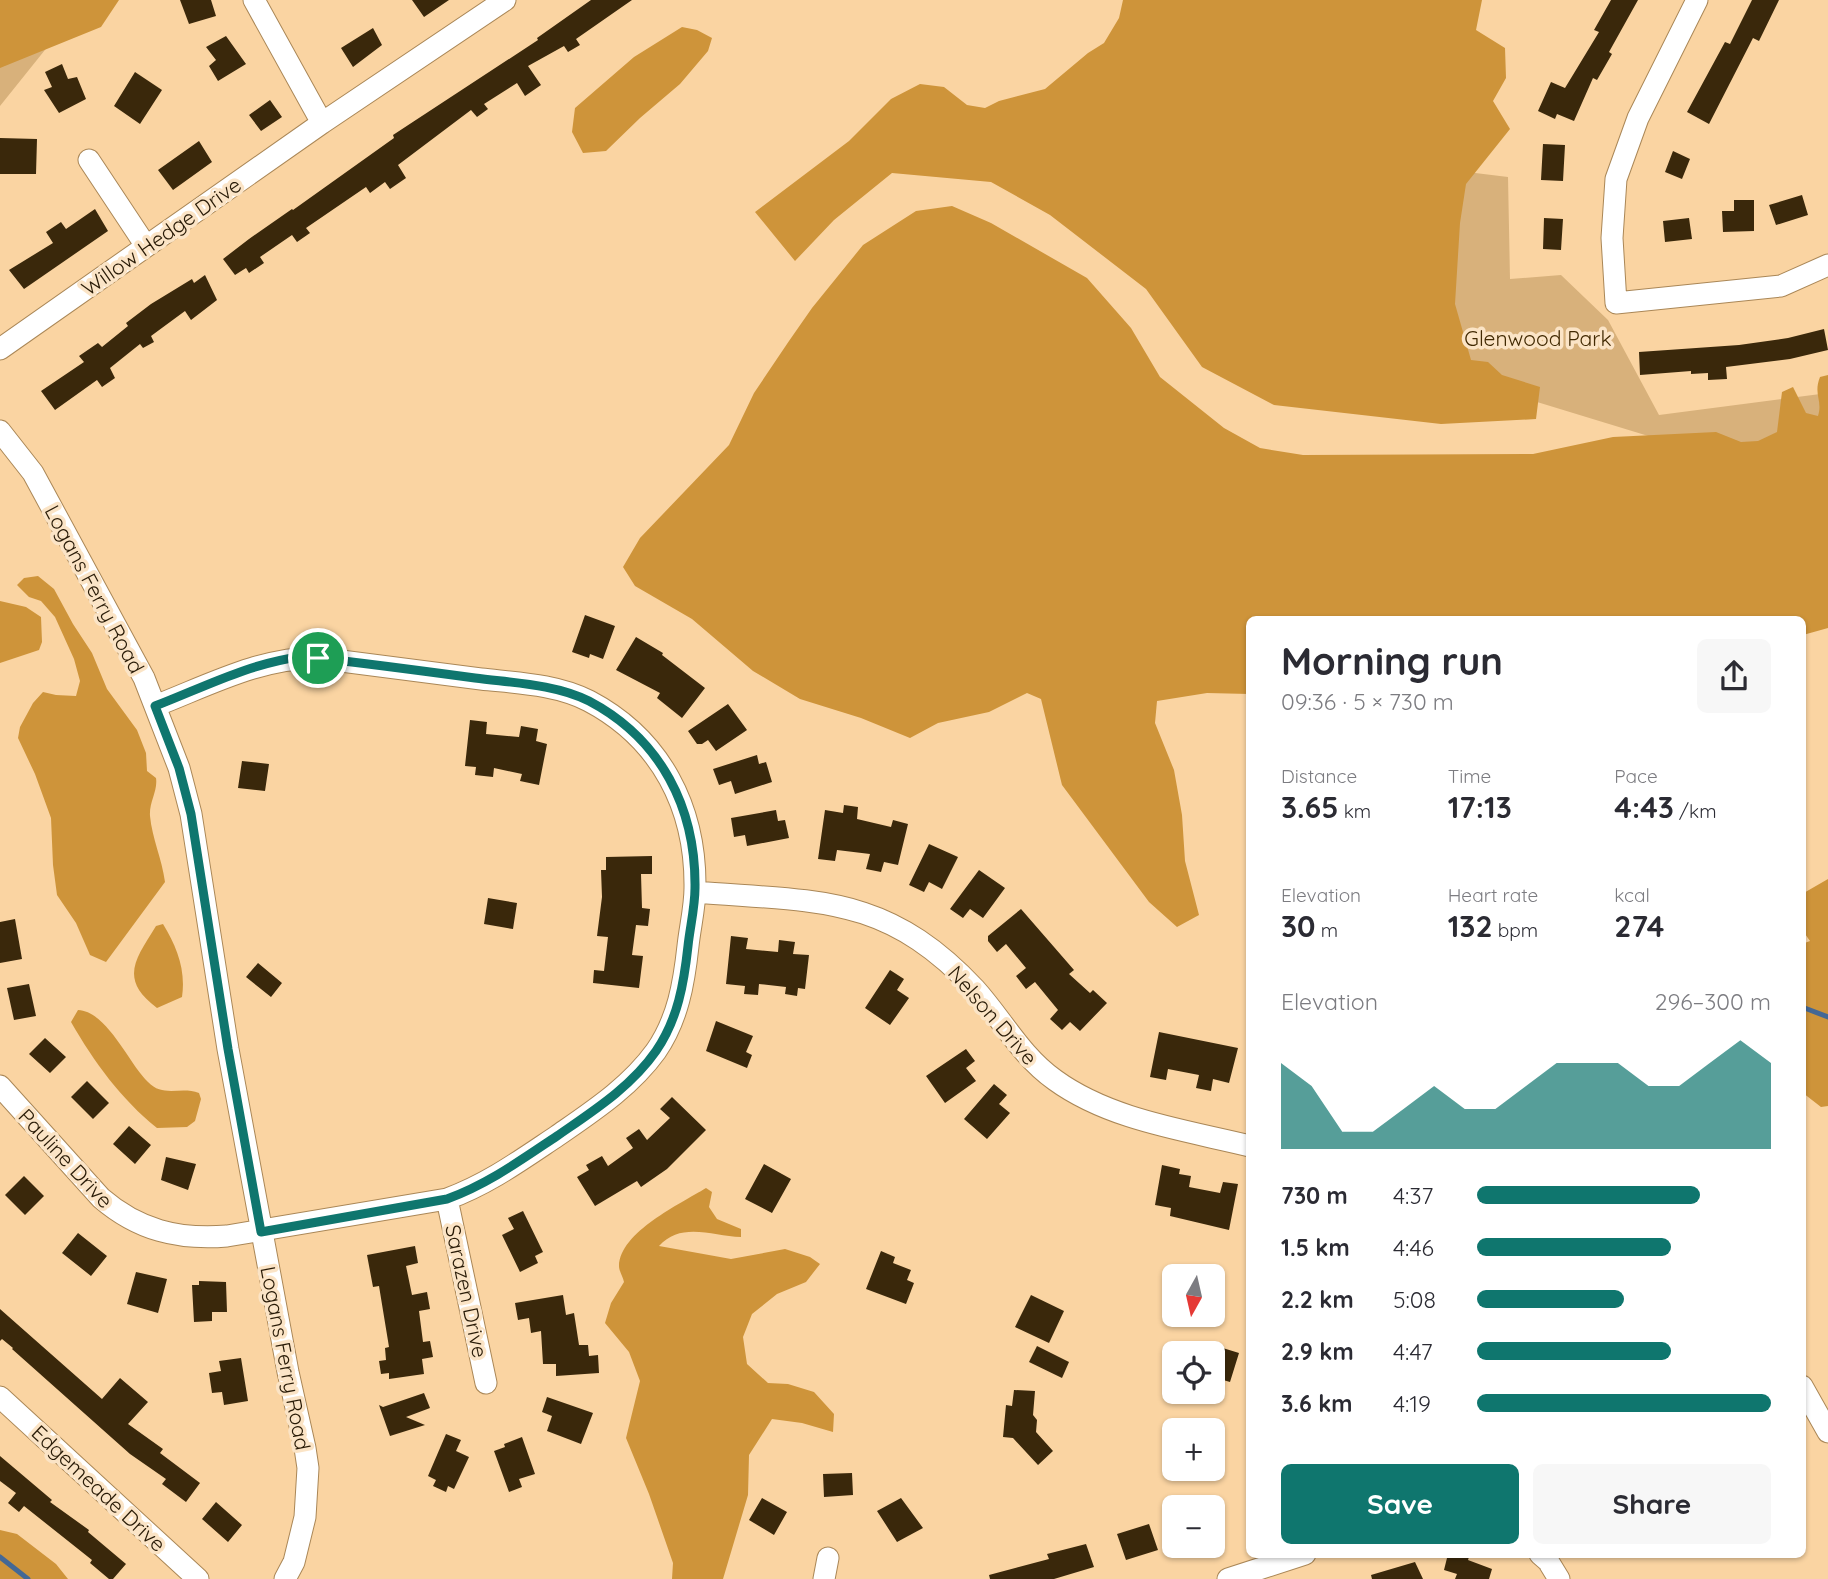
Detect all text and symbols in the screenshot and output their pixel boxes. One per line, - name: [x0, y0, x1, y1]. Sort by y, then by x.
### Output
- street label: Willow Hedge Drive: [76, 171, 246, 301]
- park label: Glenwood Park: [1464, 325, 1612, 351]
- street label: Logans Ferry Road: [40, 500, 150, 678]
- pin: [288, 628, 348, 688]
- text: Morning run: [1281, 637, 1503, 685]
- icon: arrive: [299, 639, 337, 677]
- button: share: [1697, 639, 1771, 713]
- text: 09:36 · 5 × 730 m: [1281, 687, 1454, 716]
- text: Distance: [1281, 764, 1357, 788]
- text: Time: [1448, 764, 1491, 788]
- text: Pace: [1614, 764, 1658, 788]
- text: 3.65: [1281, 788, 1338, 826]
- text: 17:13: [1448, 788, 1512, 826]
- text: 4:43: [1614, 788, 1674, 826]
- text: km: [1338, 799, 1371, 823]
- text: /km: [1674, 799, 1717, 823]
- text: Elevation: [1281, 883, 1361, 907]
- text: Heart rate: [1448, 883, 1538, 907]
- text: kcal: [1614, 883, 1650, 907]
- text: 30: [1281, 907, 1316, 945]
- text: 132: [1448, 907, 1493, 945]
- text: 274: [1614, 907, 1664, 945]
- text: m: [1316, 918, 1338, 942]
- text: bpm: [1493, 918, 1538, 942]
- street label: Nelson Drive: [943, 960, 1043, 1070]
- text: Elevation: [1281, 987, 1378, 1016]
- text: 296–300 m: [1655, 987, 1771, 1016]
- street label: Pauline Drive: [13, 1103, 119, 1213]
- text: 730 m: [1281, 1181, 1348, 1210]
- text: 4:37: [1393, 1181, 1433, 1210]
- street label: Sarazen Drive: [440, 1222, 494, 1360]
- text: 1.5 km: [1281, 1233, 1350, 1262]
- text: 4:46: [1393, 1233, 1434, 1262]
- street label: Logans Ferry Road: [255, 1264, 317, 1452]
- north arrow: [1162, 1264, 1225, 1326]
- map controls: [1162, 1264, 1225, 1558]
- text: 2.2 km: [1281, 1285, 1354, 1314]
- text: 5:08: [1393, 1285, 1436, 1314]
- text: 2.9 km: [1281, 1337, 1354, 1366]
- text: 4:47: [1393, 1337, 1433, 1366]
- button: locate: [1162, 1341, 1225, 1404]
- text: 3.6 km: [1281, 1389, 1353, 1418]
- text: 4:19: [1393, 1389, 1431, 1418]
- button: +: [1162, 1418, 1225, 1481]
- street label: Edgemeade Drive: [27, 1419, 171, 1557]
- button: Save: [1281, 1464, 1519, 1544]
- button: Share: [1533, 1464, 1771, 1544]
- button: −: [1162, 1495, 1225, 1558]

